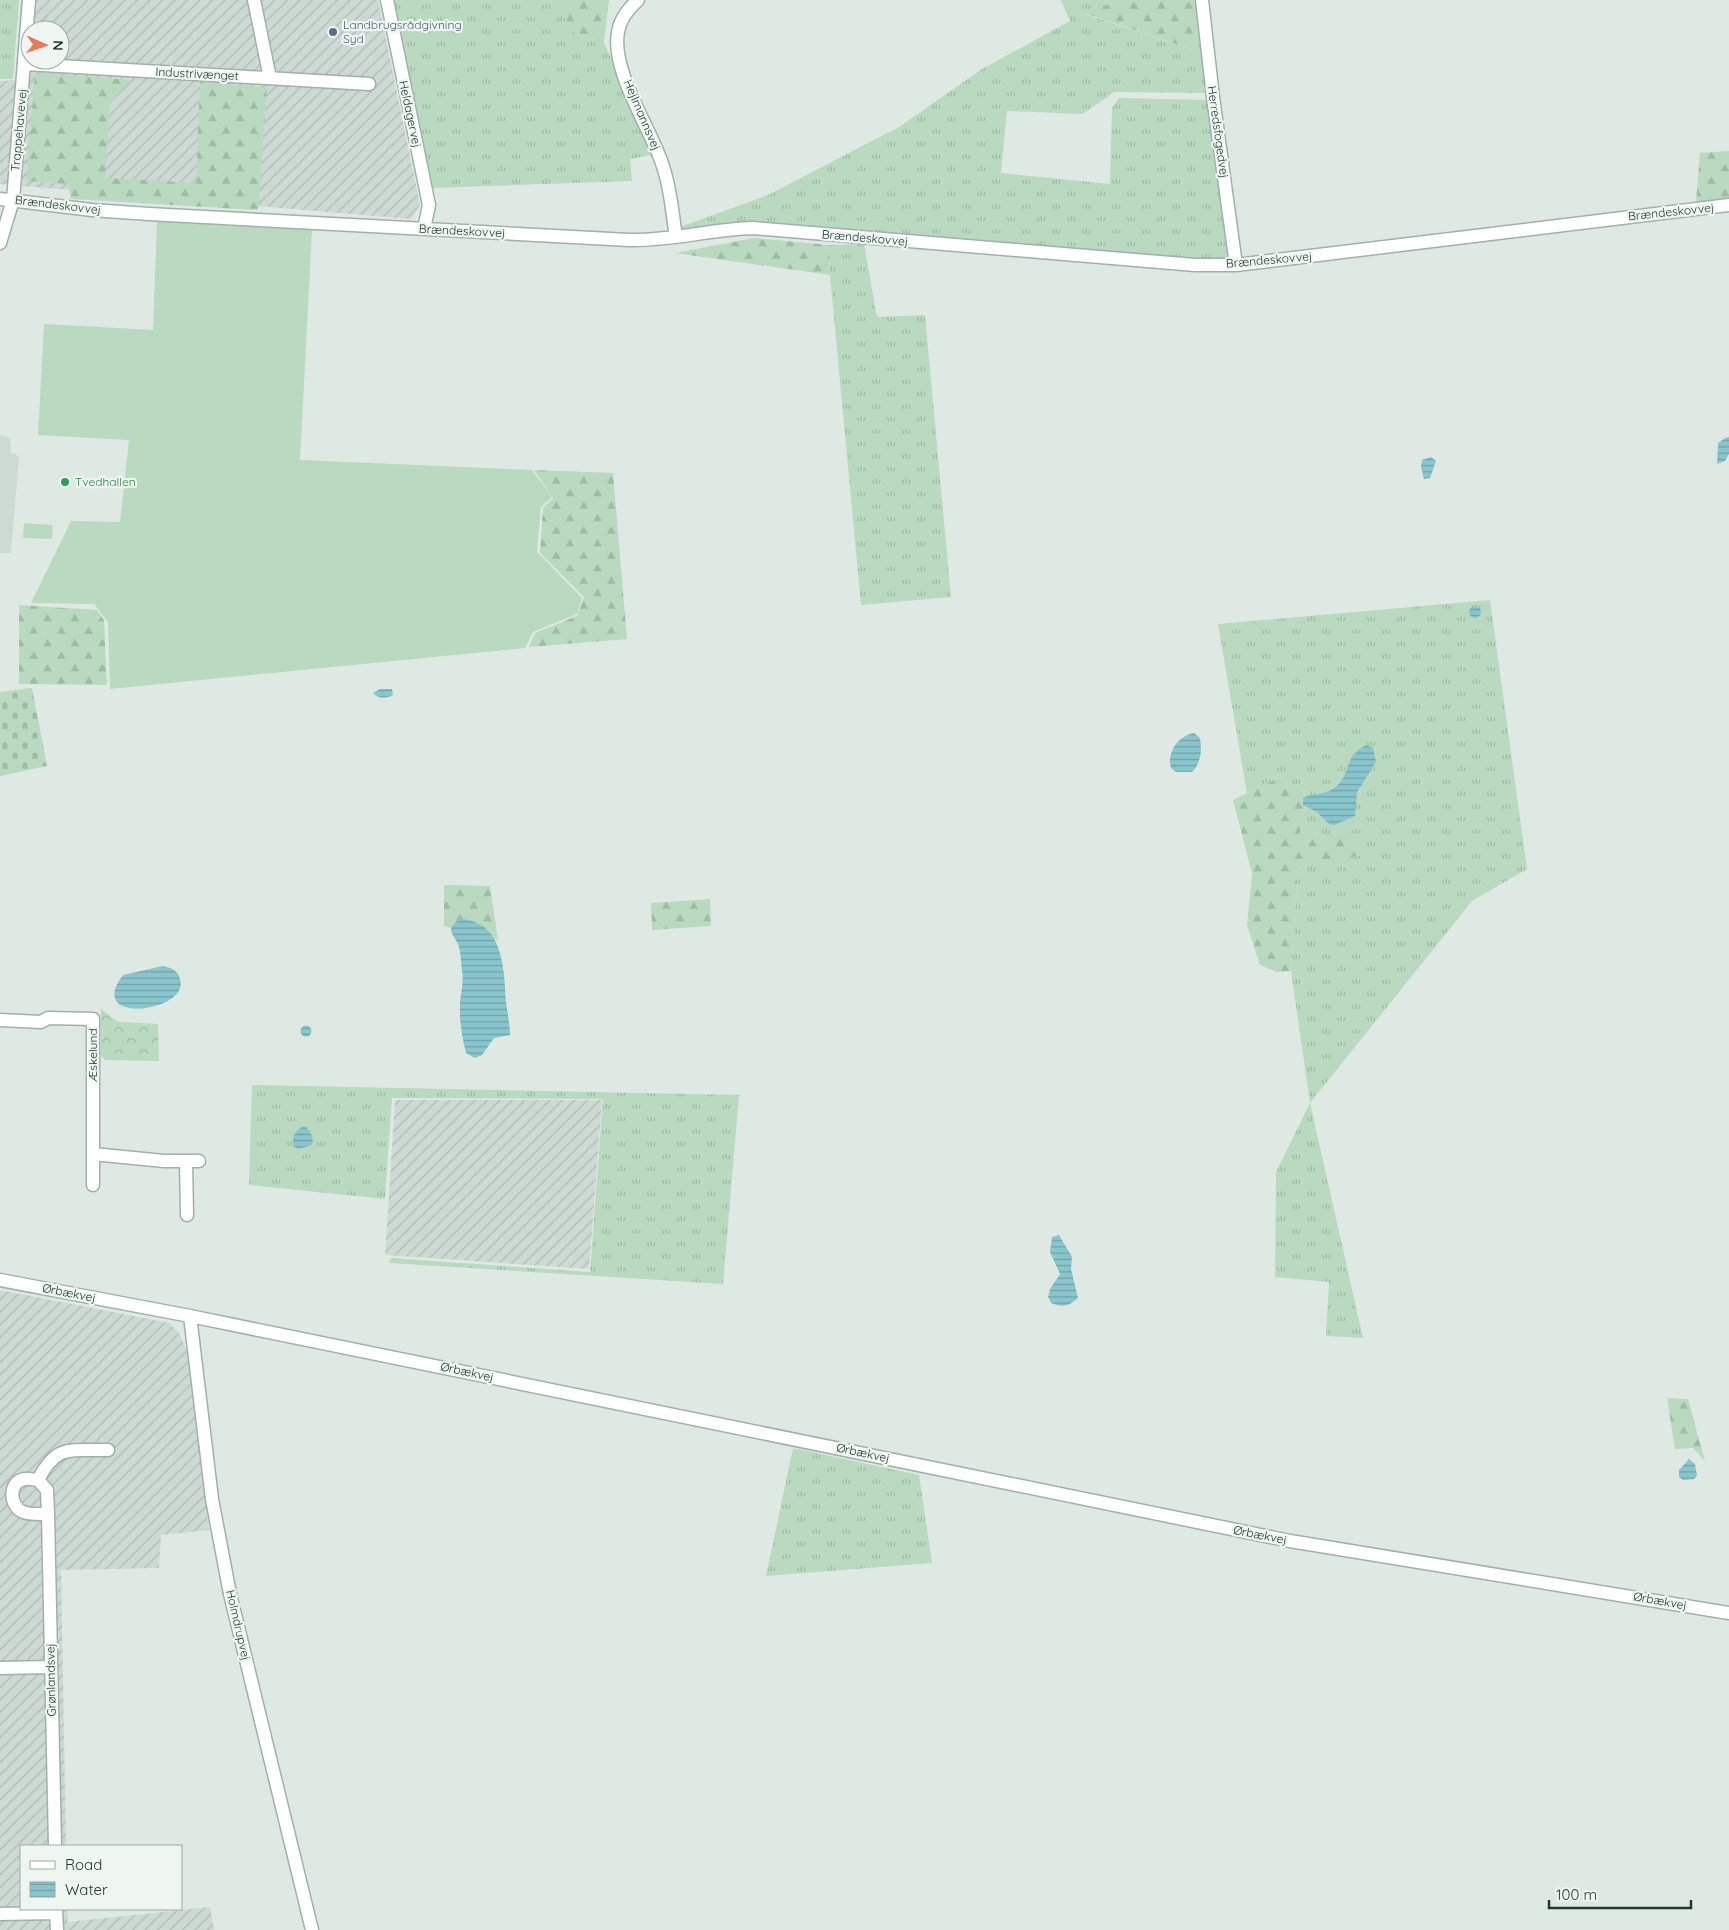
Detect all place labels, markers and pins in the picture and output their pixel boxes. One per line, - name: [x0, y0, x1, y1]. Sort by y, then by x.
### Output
- place label: Landbrugsrådgivning Syd: [343, 17, 462, 46]
- marker: Landbrugsrådgivning Syd: [327, 26, 339, 38]
- place label: Tvedhallen: [75, 474, 136, 489]
- marker: Tvedhallen: [59, 476, 71, 488]

